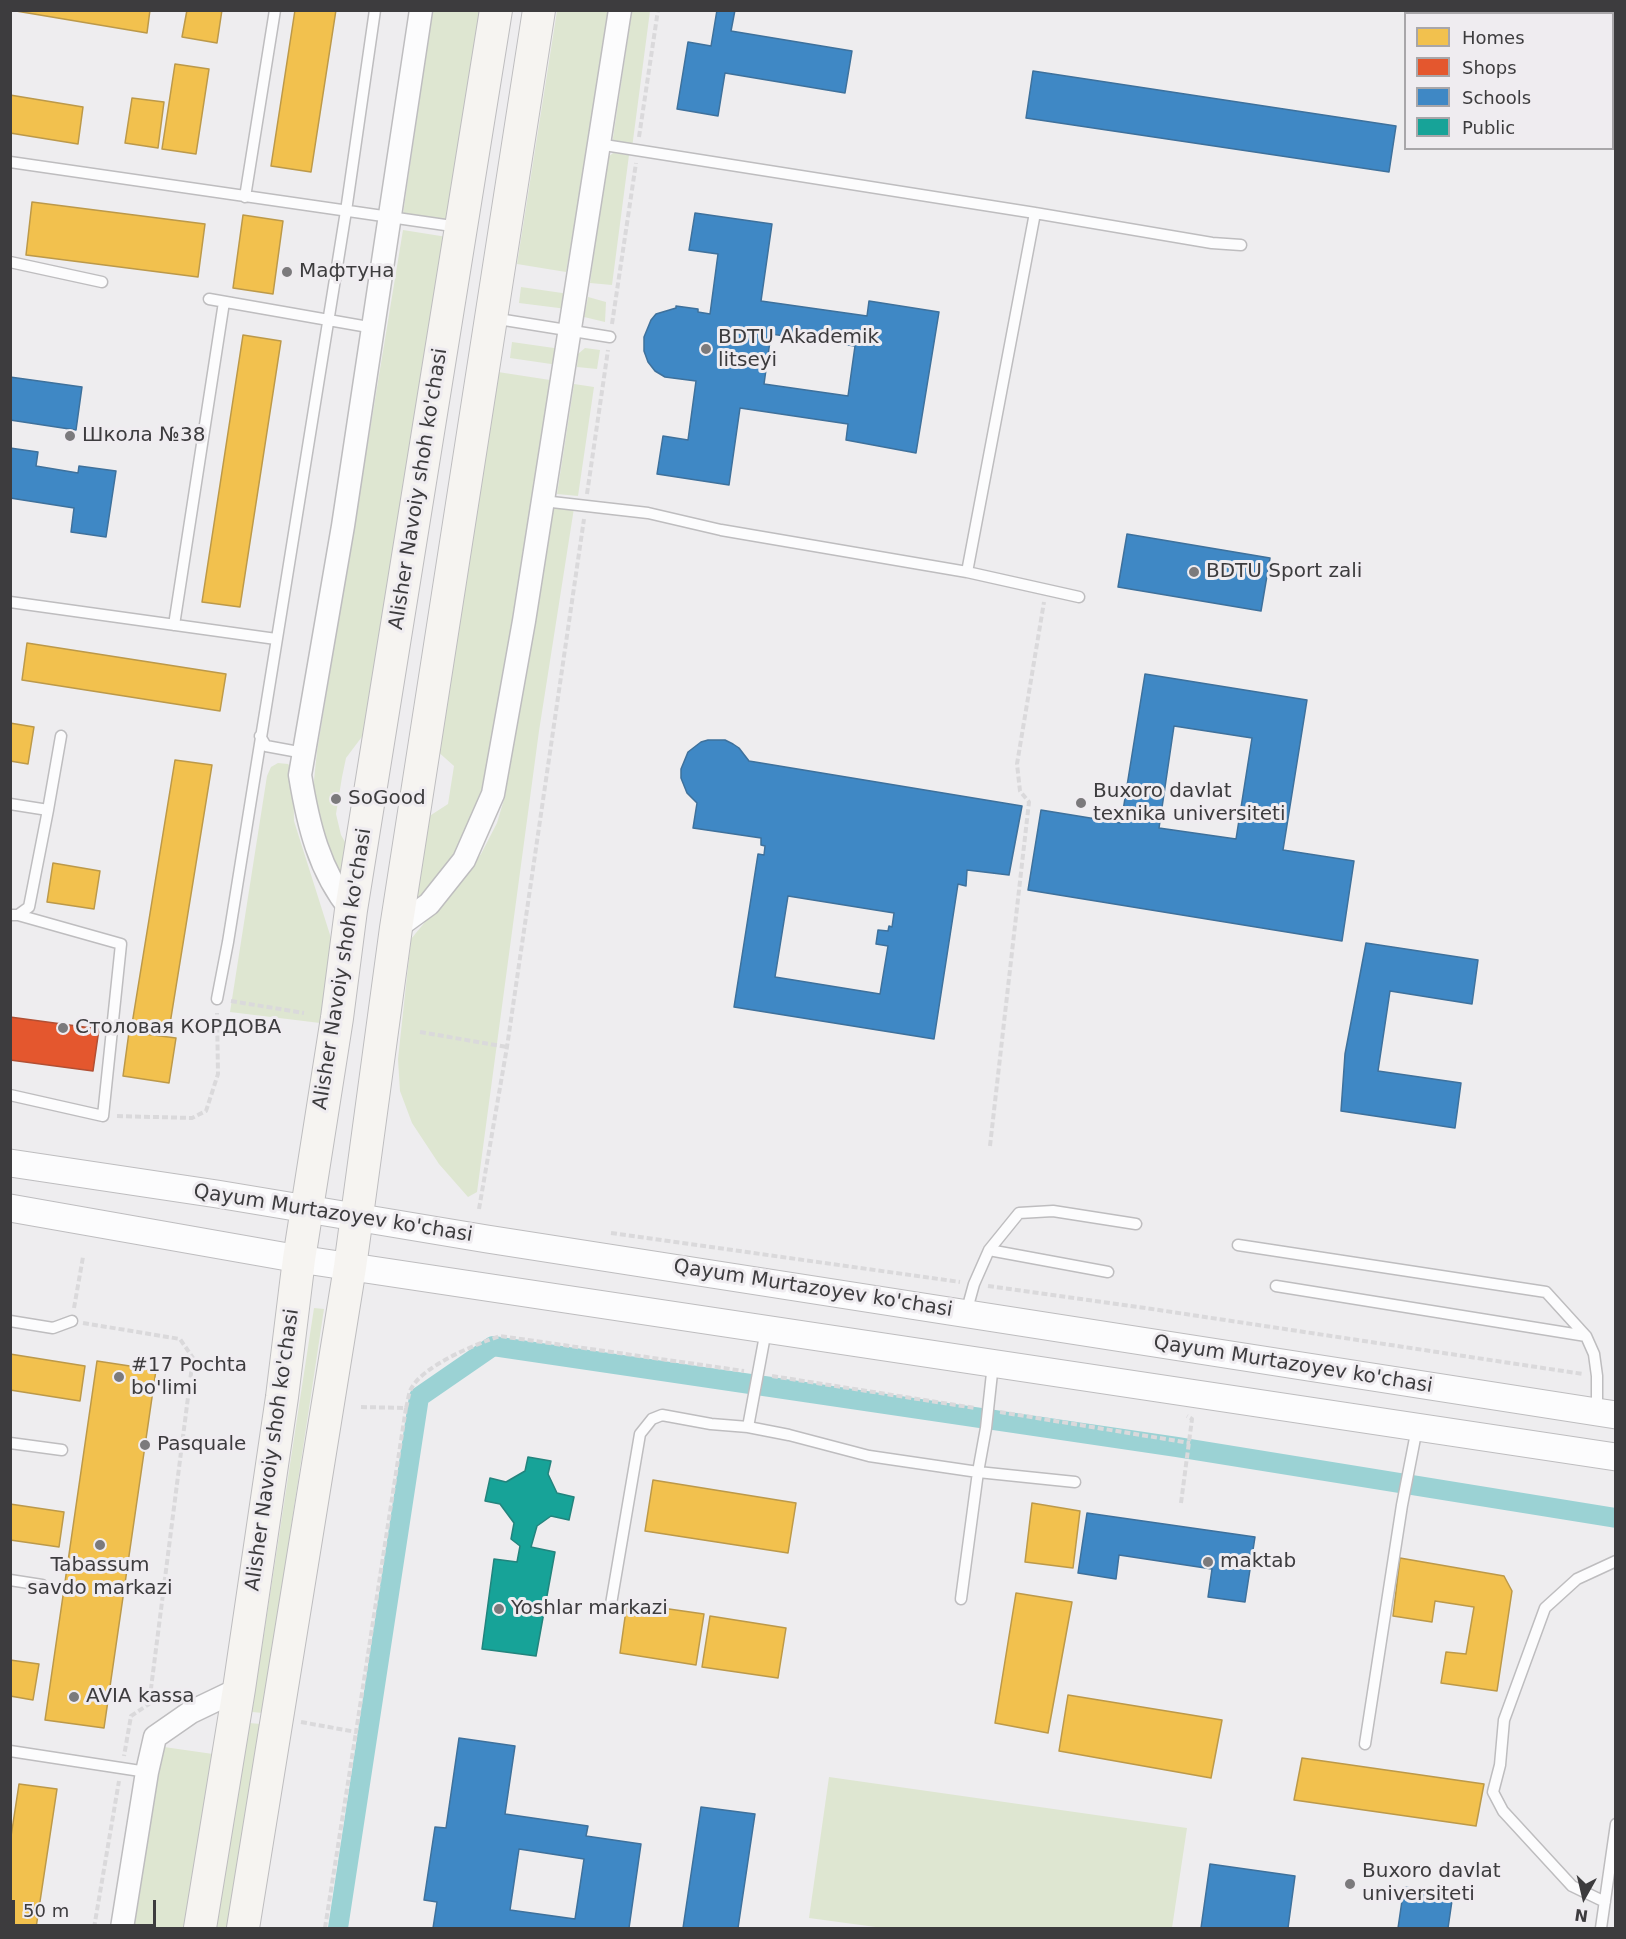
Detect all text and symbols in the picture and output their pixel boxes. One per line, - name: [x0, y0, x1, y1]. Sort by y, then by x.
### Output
- legend: [1404, 12, 1614, 150]
- text: Homes: [1462, 27, 1525, 48]
- text: Shops: [1462, 57, 1517, 78]
- text: Schools: [1462, 87, 1531, 108]
- text: Public: [1462, 117, 1515, 138]
- place label: Мафтуна: [299, 260, 394, 284]
- marker: Мафтуна: [280, 265, 294, 279]
- place label: BDTU Akademik litseyi: [718, 326, 879, 373]
- marker: BDTU Akademik litseyi: [699, 342, 713, 356]
- street label: Alisher Navoiy shoh ko'chasi: [385, 347, 453, 631]
- place label: Школа №38: [82, 424, 205, 448]
- marker: Школа №38: [63, 429, 77, 443]
- place label: BDTU Sport zali: [1206, 560, 1362, 584]
- marker: BDTU Sport zali: [1187, 565, 1201, 579]
- place label: Buxoro davlat texnika universiteti: [1093, 780, 1286, 827]
- place label: SoGood: [348, 787, 426, 811]
- marker: SoGood: [329, 792, 343, 806]
- marker: Buxoro davlat texnika universiteti: [1074, 796, 1088, 810]
- street label: Alisher Navoiy shoh ko'chasi: [309, 827, 377, 1111]
- place label: Столовая КОРДОВА: [75, 1016, 281, 1040]
- marker: Столовая КОРДОВА: [56, 1021, 70, 1035]
- street label: Qayum Murtazoyev ko'chasi: [192, 1180, 474, 1248]
- street label: Qayum Murtazoyev ko'chasi: [672, 1255, 954, 1323]
- street label: Alisher Navoiy shoh ko'chasi: [241, 1307, 305, 1593]
- street label: Qayum Murtazoyev ko'chasi: [1152, 1331, 1434, 1399]
- place label: #17 Pochta bo'limi: [131, 1354, 247, 1401]
- marker: #17 Pochta bo'limi: [112, 1370, 126, 1384]
- place label: Pasquale: [157, 1433, 246, 1457]
- marker: Pasquale: [138, 1438, 152, 1452]
- marker: Tabassum savdo markazi: [93, 1538, 107, 1552]
- place label: maktab: [1220, 1550, 1296, 1574]
- place label: Tabassum savdo markazi: [27, 1554, 173, 1601]
- marker: maktab: [1201, 1555, 1215, 1569]
- place label: Yoshlar markazi: [511, 1597, 668, 1621]
- marker: Yoshlar markazi: [492, 1602, 506, 1616]
- place label: AVIA kassa: [86, 1685, 195, 1709]
- marker: AVIA kassa: [67, 1690, 81, 1704]
- place label: Buxoro davlat universiteti: [1362, 1860, 1501, 1907]
- north arrow: [1554, 1867, 1614, 1927]
- marker: Buxoro davlat universiteti: [1343, 1877, 1357, 1891]
- scale bar: [15, 1888, 159, 1926]
- text: 50 m: [23, 1900, 69, 1921]
- text: N: [1573, 1905, 1589, 1926]

